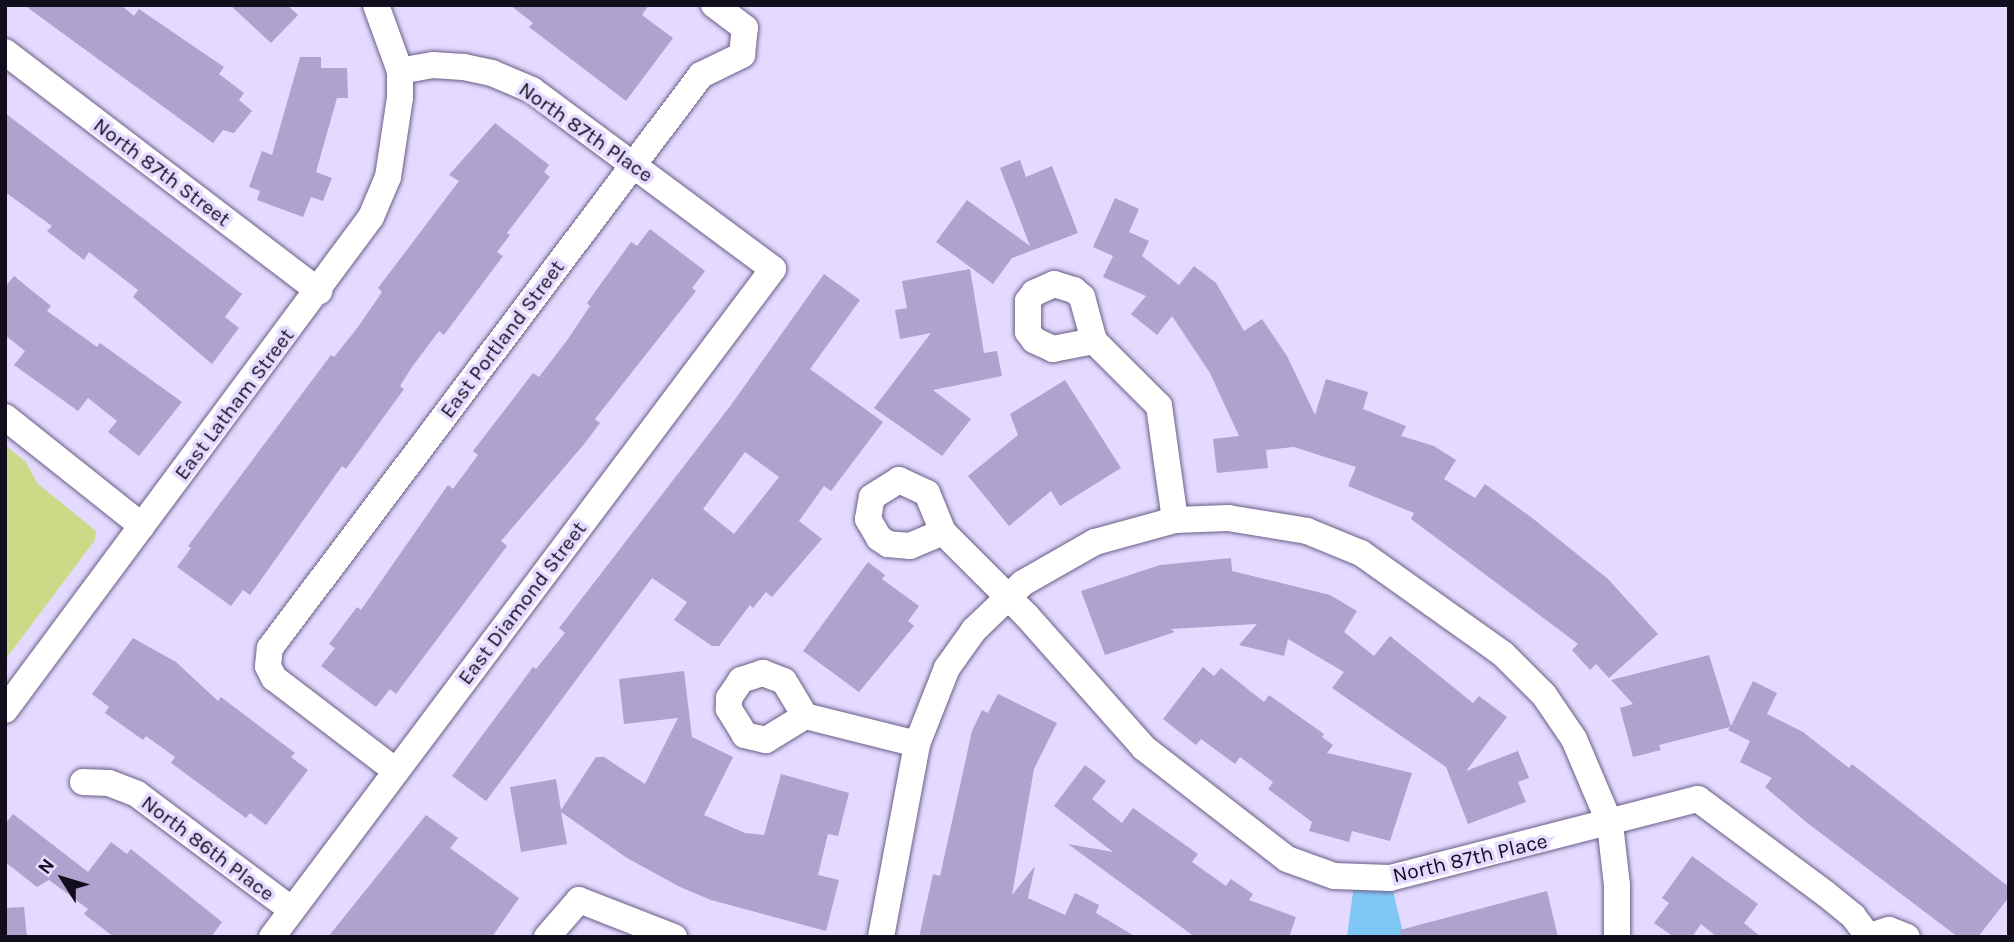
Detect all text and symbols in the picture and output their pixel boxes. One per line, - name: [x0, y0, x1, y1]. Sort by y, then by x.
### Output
- street label: North 87th Place: [514, 76, 658, 188]
- street label: North 87th Street: [89, 112, 235, 232]
- street label: East Portland Street: [434, 255, 570, 423]
- street label: East Latham Street: [169, 323, 299, 485]
- street label: East Diamond Street: [452, 516, 592, 690]
- street label: North 86th Place: [136, 790, 280, 906]
- street label: North 87th Place: [1390, 828, 1550, 888]
- north arrow: [28, 844, 98, 914]
- text: N: [33, 854, 59, 878]

